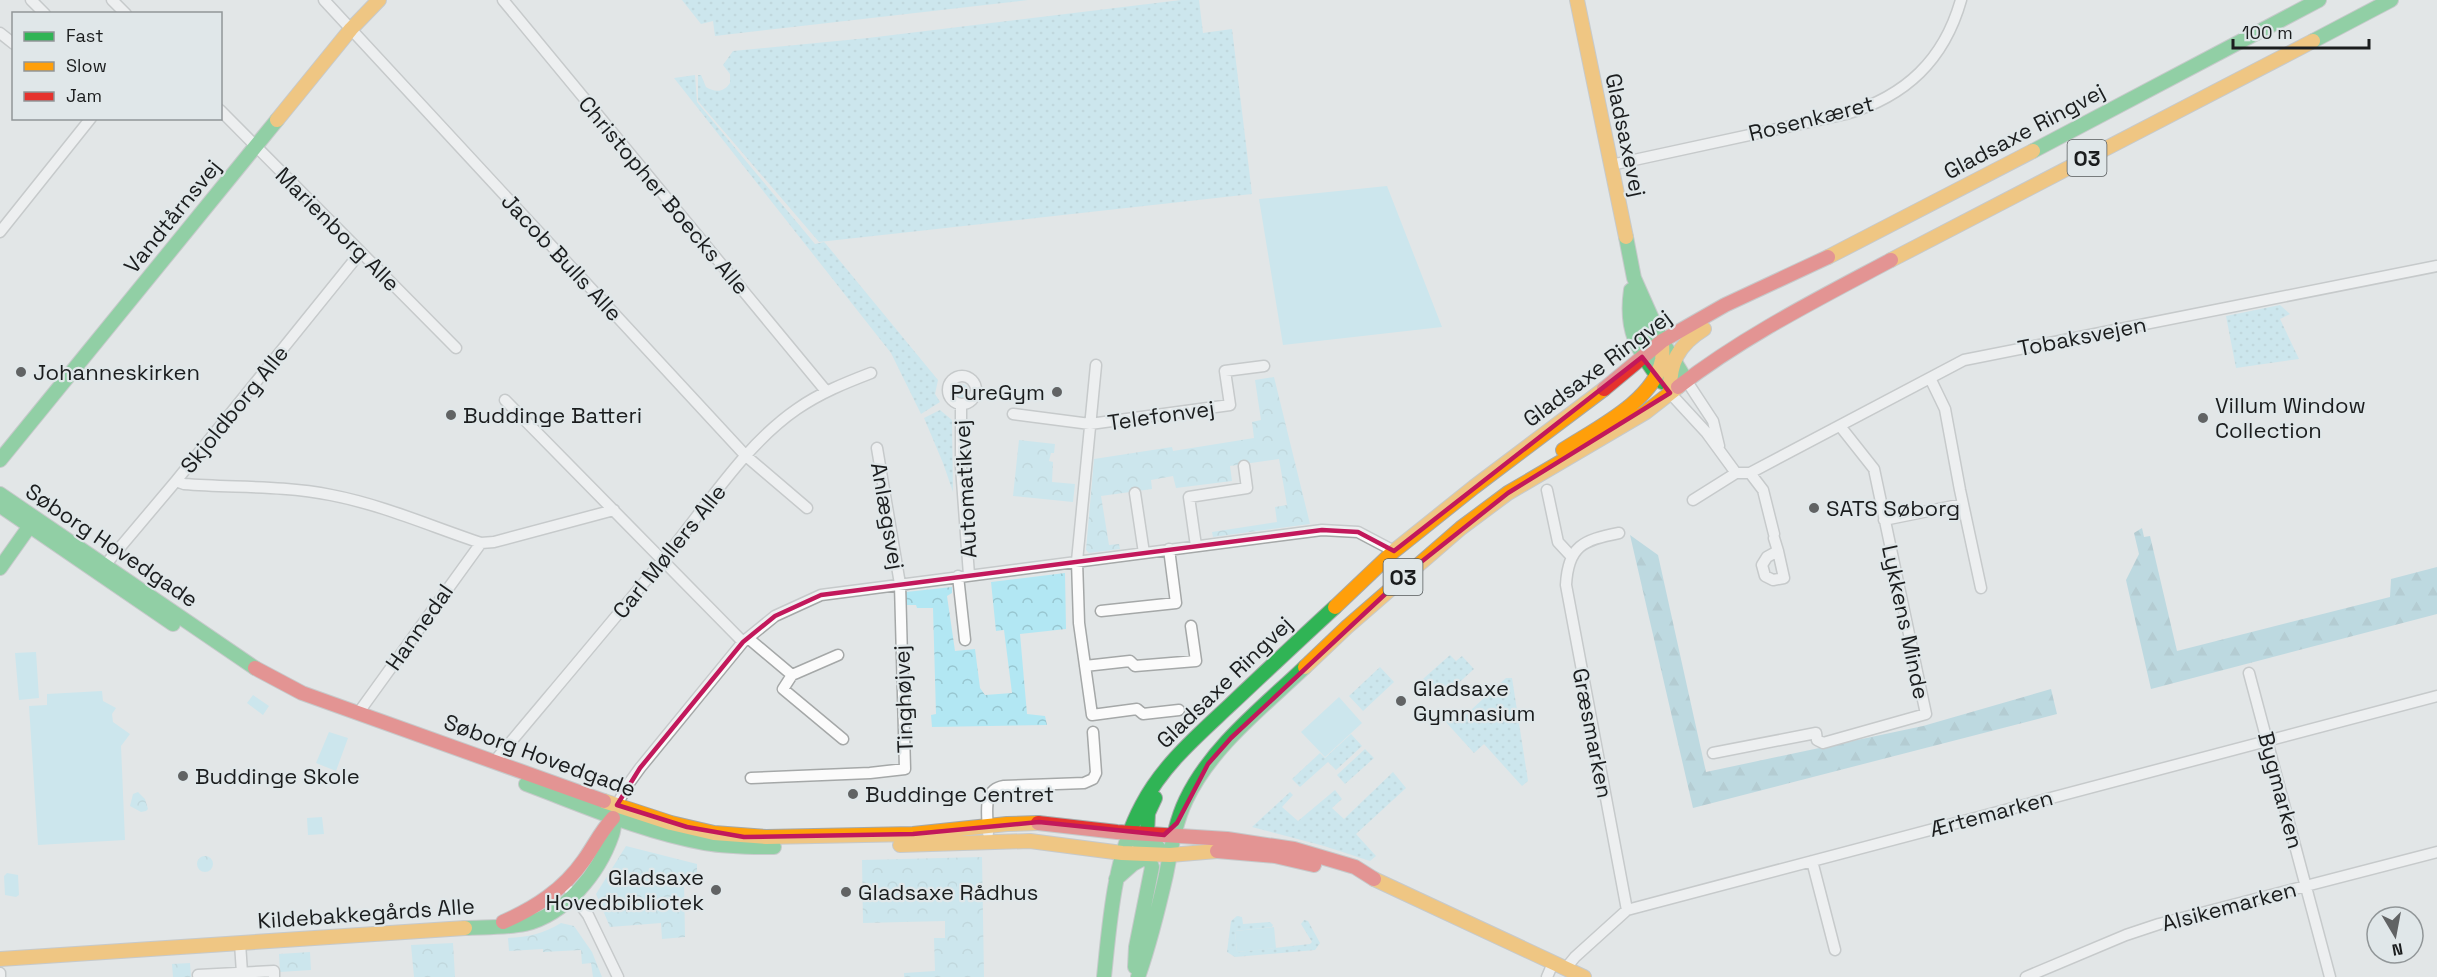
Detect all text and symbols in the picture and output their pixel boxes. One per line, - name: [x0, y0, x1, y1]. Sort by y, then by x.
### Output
- legend: [12, 12, 222, 120]
- scale bar: [2233, 12, 2370, 50]
- text: 100 m: [2242, 21, 2293, 44]
- text: Fast: [66, 24, 103, 47]
- text: Slow: [66, 54, 107, 77]
- street label: Gladsaxevej: [1599, 71, 1653, 199]
- street label: Gladsaxe Ringvej: [1939, 77, 2109, 185]
- text: Jam: [66, 84, 102, 107]
- street label: Rosenkæret: [1745, 89, 1877, 147]
- street label: Christopher Boecks Alle: [573, 90, 755, 300]
- road number: O3: [2068, 140, 2106, 176]
- street label: Vandtårnsvej: [117, 153, 227, 279]
- street label: Marienborg Alle: [270, 161, 406, 297]
- street label: Jacob Bulls Alle: [496, 187, 628, 327]
- street label: Gladsaxe Ringvej: [1517, 303, 1677, 433]
- street label: Tobaksvejen: [2015, 310, 2149, 362]
- street label: Skjoldborg Alle: [174, 339, 294, 479]
- place label: Johanneskirken: [33, 358, 200, 386]
- marker: Johanneskirken: [14, 365, 28, 379]
- place label: PureGym: [950, 378, 1045, 406]
- marker: PureGym: [1050, 385, 1064, 399]
- place label: Villum Window Collection: [2215, 391, 2366, 444]
- street label: Telefonvej: [1106, 394, 1216, 436]
- place label: Buddinge Batteri: [463, 401, 642, 429]
- marker: Buddinge Batteri: [444, 408, 458, 422]
- marker: Villum Window Collection: [2196, 411, 2210, 425]
- street label: Automatikvej: [947, 419, 983, 559]
- street label: Anlægsvej: [865, 460, 911, 572]
- street label: Søborg Hovedgade: [20, 477, 204, 613]
- street label: Carl Møllers Alle: [606, 478, 732, 624]
- place label: SATS Søborg: [1826, 494, 1960, 522]
- marker: SATS Søborg: [1807, 501, 1821, 515]
- street label: Lykkens Minde: [1876, 542, 1936, 702]
- road number: O3: [1384, 559, 1422, 595]
- street label: Hannedal: [379, 578, 459, 676]
- street label: Gladsaxe Ringvej: [1150, 610, 1298, 754]
- street label: Tinghøjvej: [887, 644, 919, 754]
- street label: Græsmarken: [1567, 666, 1619, 800]
- place label: Gladsaxe Gymnasium: [1413, 674, 1535, 727]
- marker: Gladsaxe Gymnasium: [1394, 694, 1408, 708]
- street label: Søborg Hovedgade: [440, 707, 640, 803]
- street label: Bygmarken: [2252, 729, 2310, 851]
- place label: Buddinge Skole: [195, 762, 360, 790]
- marker: Buddinge Skole: [176, 769, 190, 783]
- place label: Buddinge Centret: [865, 780, 1054, 808]
- street label: Ærtemarken: [1926, 783, 2056, 843]
- marker: Buddinge Centret: [846, 787, 860, 801]
- place label: Gladsaxe Hovedbibliotek: [546, 863, 704, 916]
- street label: Alsikemarken: [2159, 875, 2299, 937]
- place label: Gladsaxe Rådhus: [858, 878, 1038, 906]
- marker: Gladsaxe Hovedbibliotek: [709, 883, 723, 897]
- marker: Gladsaxe Rådhus: [839, 885, 853, 899]
- street label: Kildebakkegårds Alle: [256, 891, 476, 935]
- north arrow: [2365, 905, 2425, 965]
- text: N: [2390, 938, 2405, 961]

